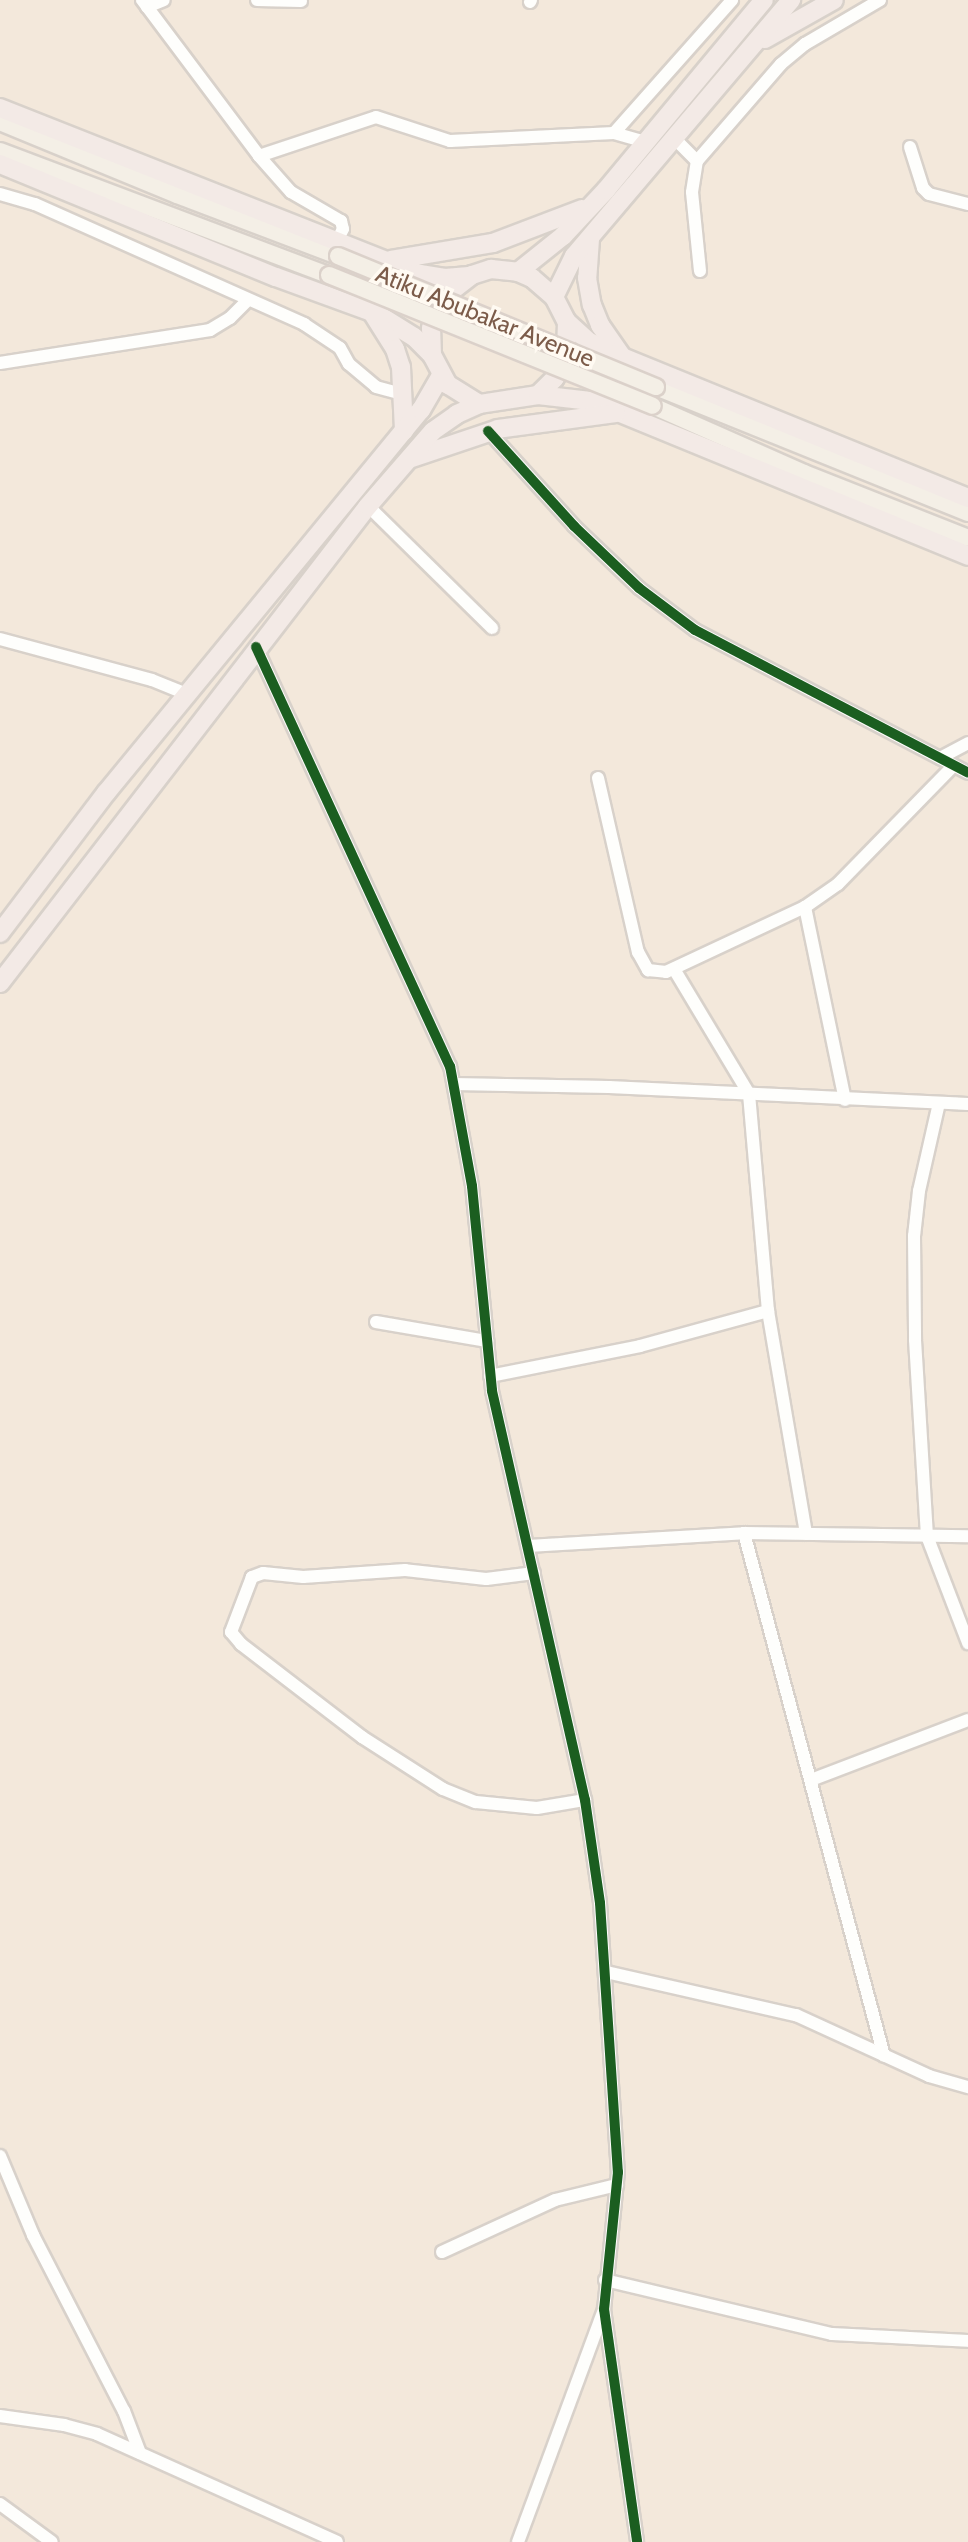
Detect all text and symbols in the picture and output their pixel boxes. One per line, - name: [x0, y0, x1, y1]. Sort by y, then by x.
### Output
- street label: Atiku Abubakar Avenue: [372, 259, 598, 373]

